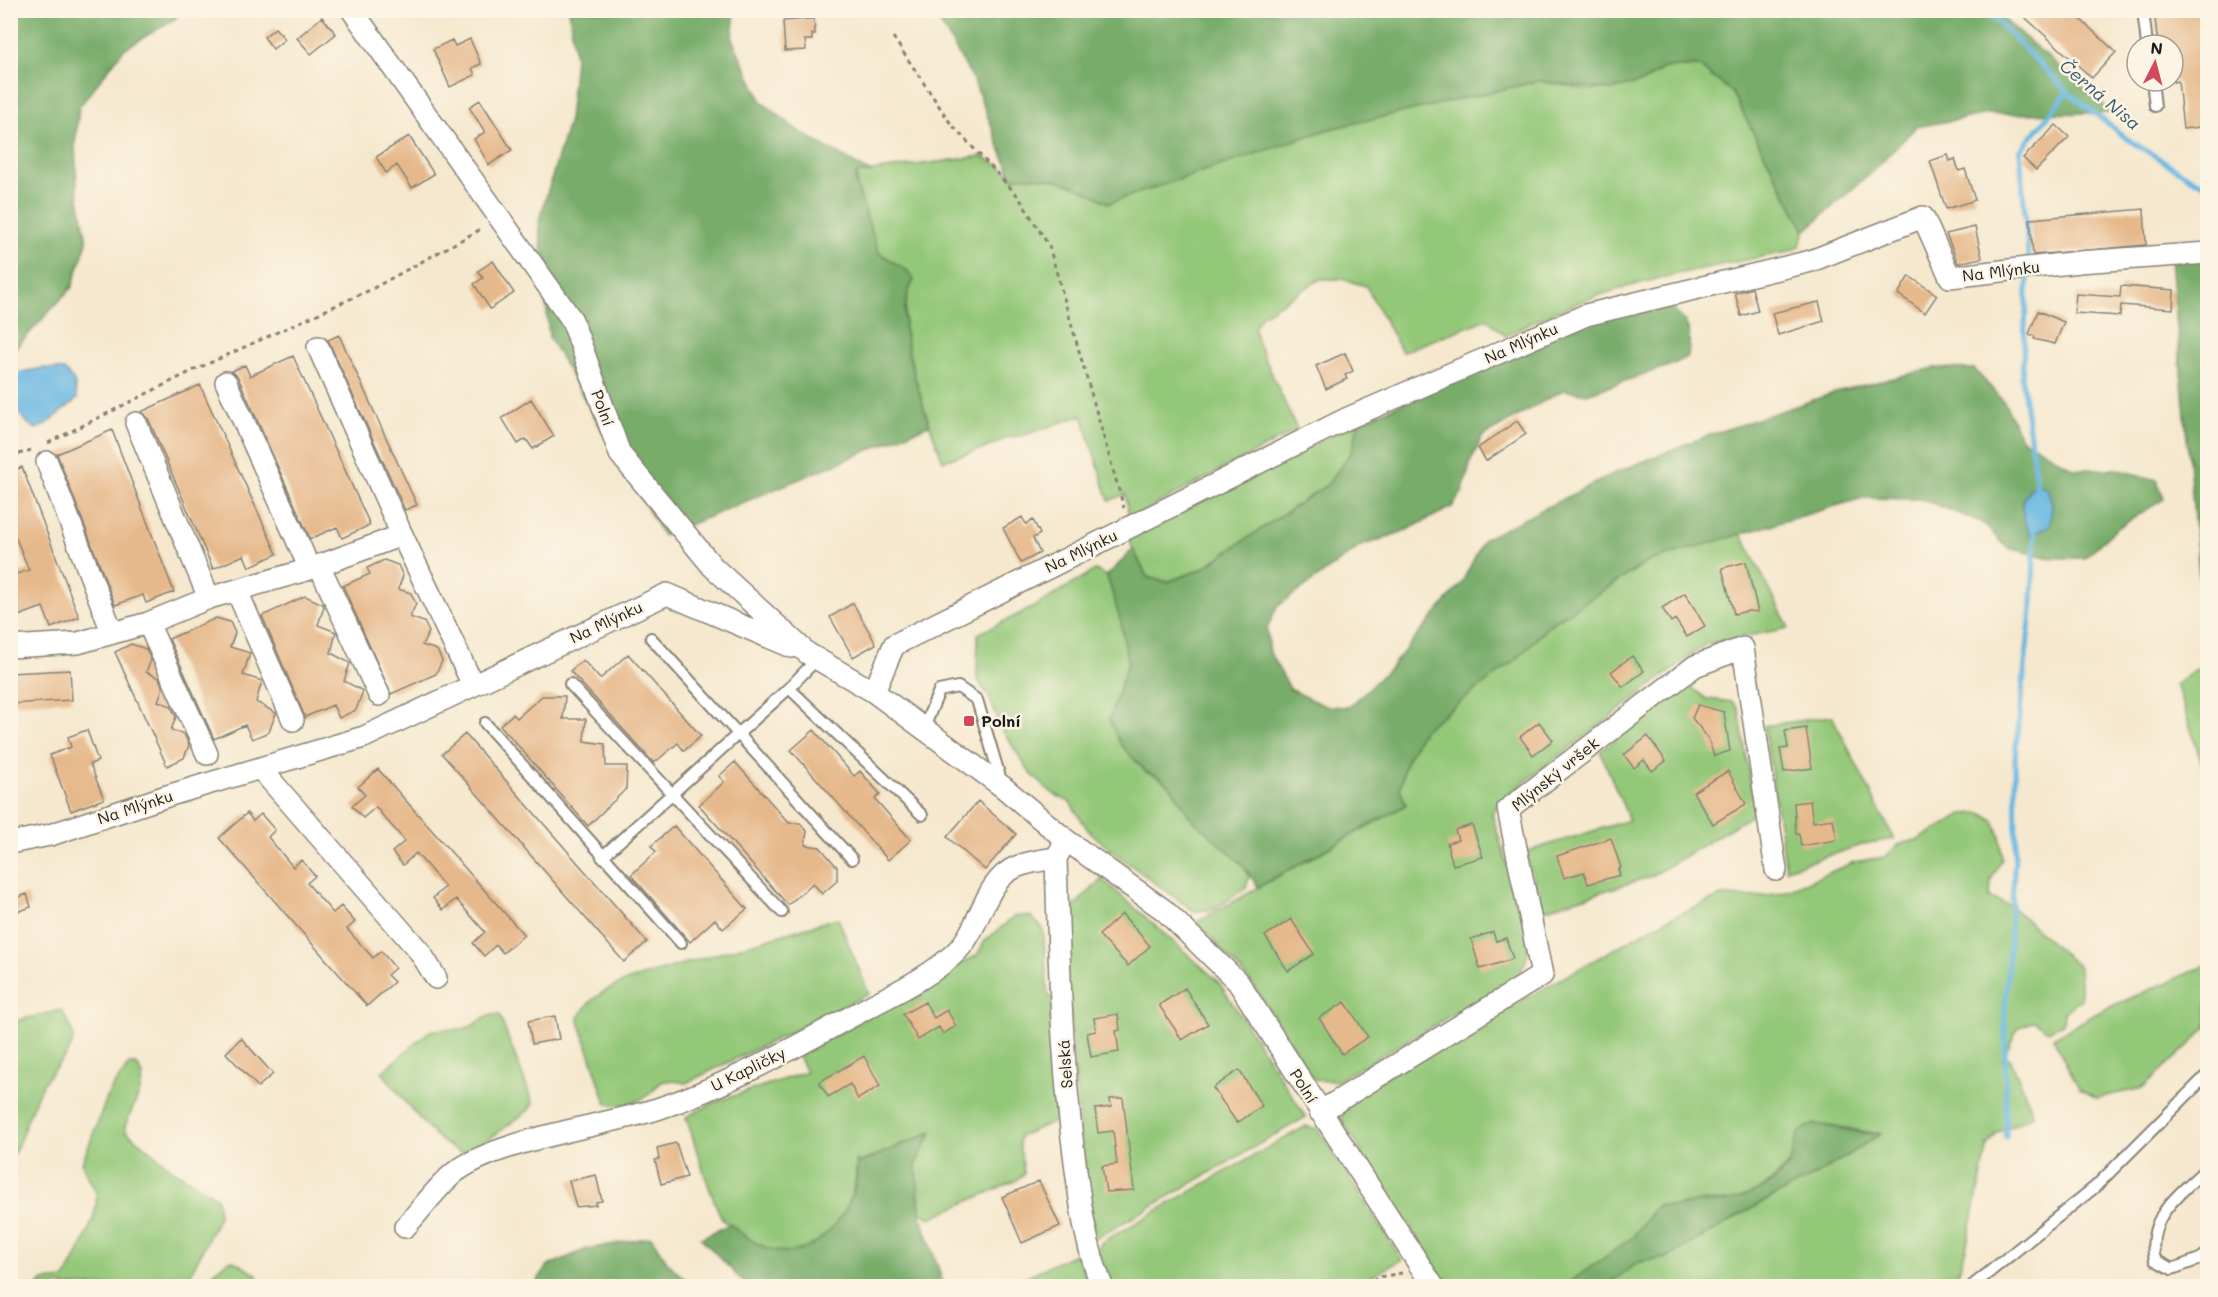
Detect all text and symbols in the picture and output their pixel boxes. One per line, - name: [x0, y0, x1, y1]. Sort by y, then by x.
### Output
- north arrow: [2125, 33, 2185, 93]
- text: N: [2149, 37, 2164, 59]
- water label: Černá Nisa: [2055, 53, 2146, 135]
- street label: Na Mlýnku: [1961, 255, 2041, 286]
- street label: Na Mlýnku: [1481, 317, 1561, 368]
- street label: Polní: [587, 387, 620, 429]
- street label: Na Mlýnku: [1041, 524, 1120, 577]
- street label: Na Mlýnku: [566, 596, 646, 648]
- place label: Polní: [981, 710, 1021, 731]
- marker: Polní: [962, 714, 976, 728]
- street label: Mlýnský vršek: [1507, 732, 1603, 815]
- street label: Na Mlýnku: [94, 784, 175, 829]
- street label: Selská: [1052, 1039, 1077, 1089]
- street label: U Kapličky: [707, 1041, 789, 1096]
- street label: Polní: [1286, 1064, 1323, 1107]

